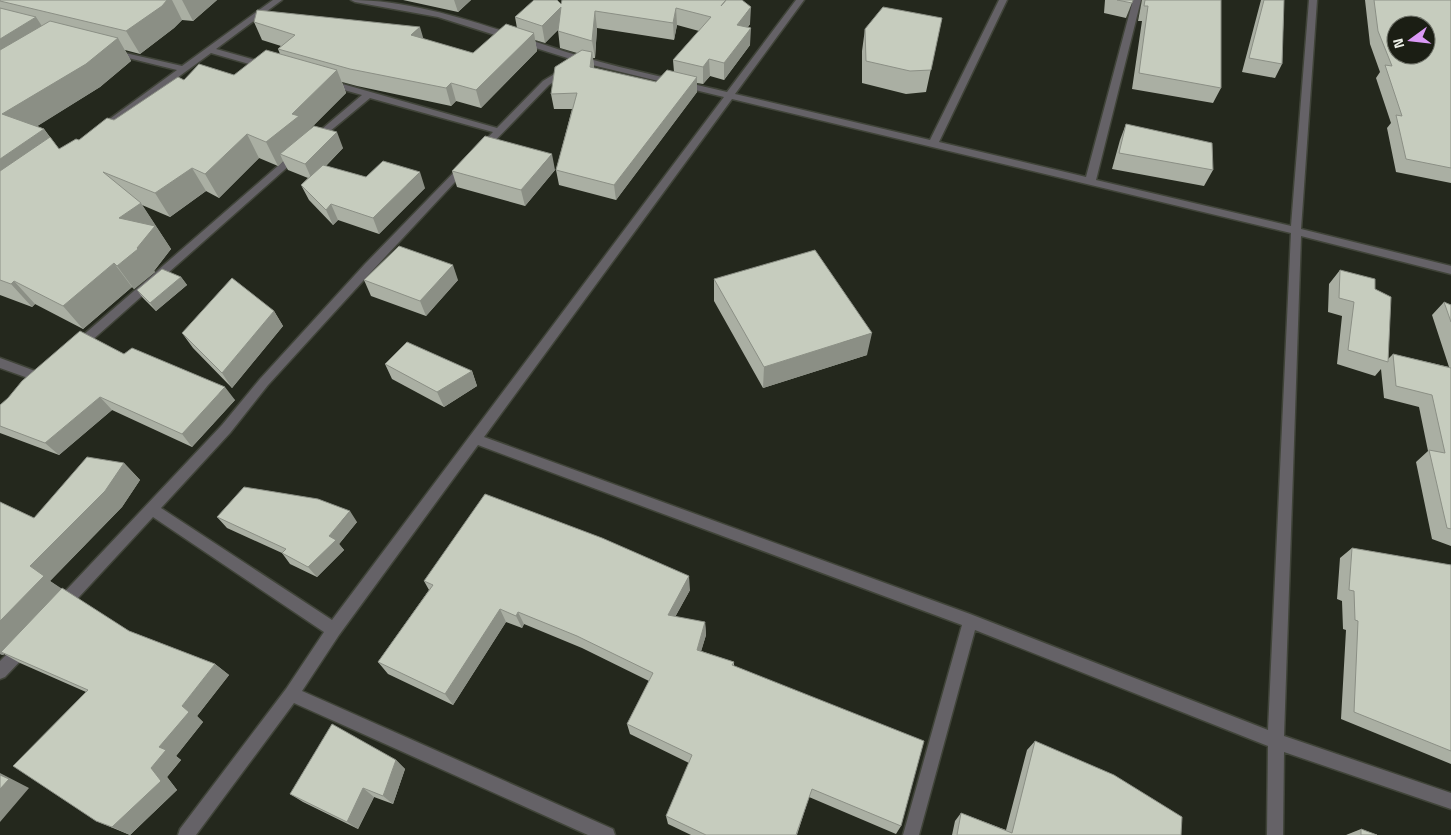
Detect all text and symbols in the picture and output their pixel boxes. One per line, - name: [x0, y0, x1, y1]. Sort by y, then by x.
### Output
- north arrow: [1386, 15, 1436, 65]
- text: N: [1387, 36, 1409, 51]

